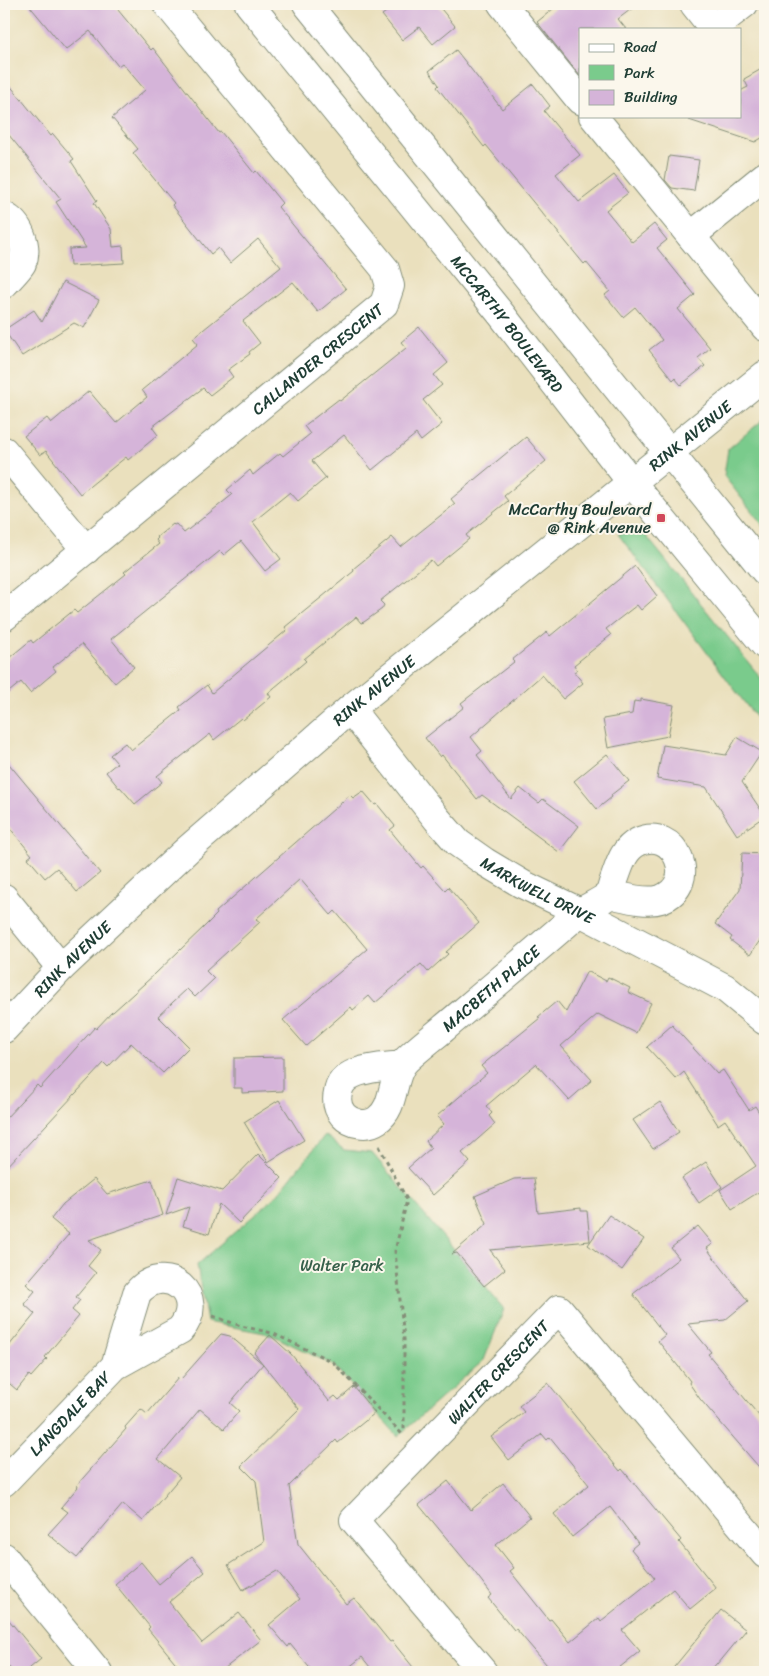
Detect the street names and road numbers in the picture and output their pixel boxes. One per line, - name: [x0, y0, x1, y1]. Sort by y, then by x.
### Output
- street label: MCCARTHY BOULEVARD: [443, 248, 572, 400]
- street label: CALLANDER CRESCENT: [245, 295, 391, 422]
- street label: RINK AVENUE: [642, 392, 739, 478]
- street label: RINK AVENUE: [325, 646, 423, 733]
- street label: MARKWELL DRIVE: [475, 848, 601, 932]
- street label: RINK AVENUE: [26, 912, 119, 1004]
- street label: MACBETH PLACE: [435, 937, 548, 1039]
- street label: WALTER CRESCENT: [440, 1312, 557, 1431]
- street label: LANGDALE BAY: [21, 1363, 119, 1463]

